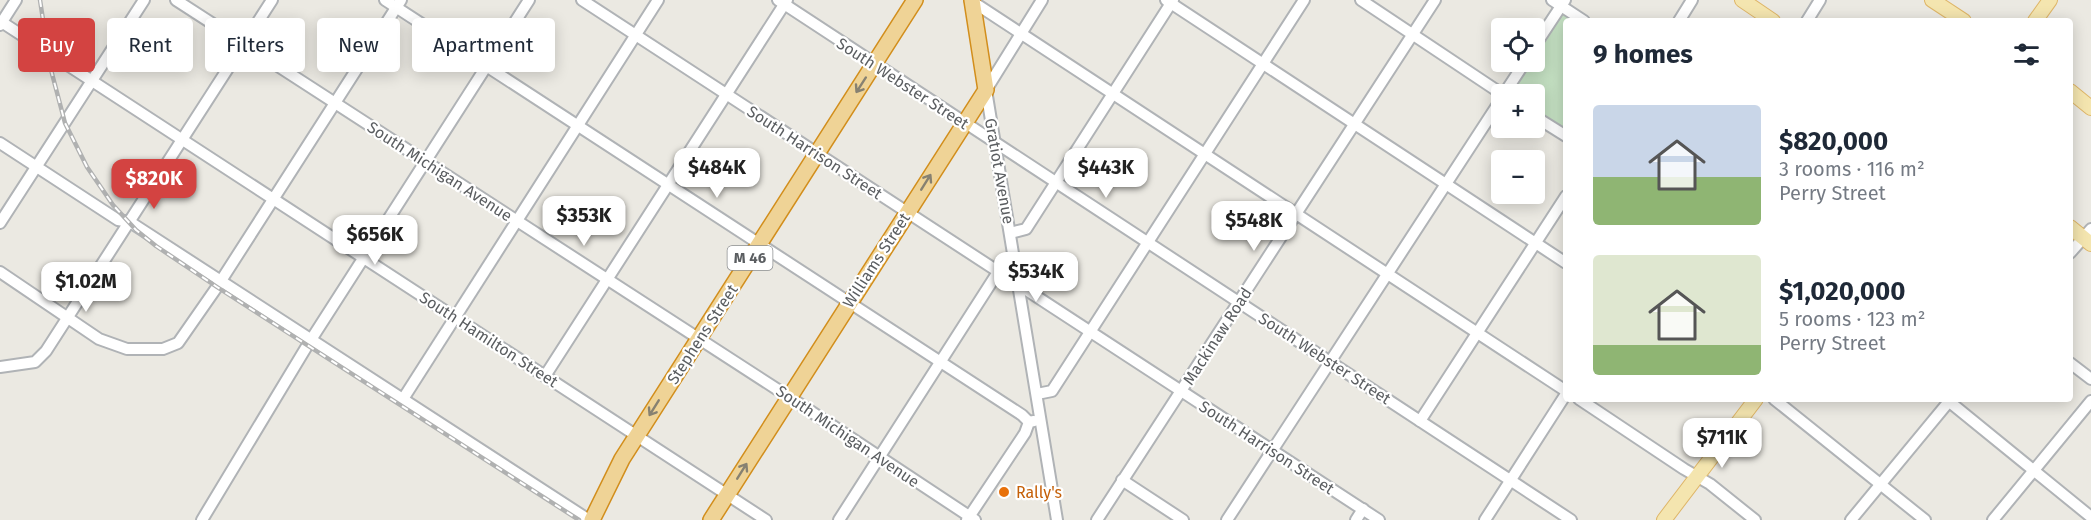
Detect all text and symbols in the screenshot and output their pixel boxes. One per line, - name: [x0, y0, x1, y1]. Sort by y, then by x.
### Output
- chip: Buy: [18, 18, 95, 72]
- chip: Rent: [107, 18, 193, 72]
- chip: Filters: [205, 18, 305, 72]
- chip: New: [317, 18, 400, 72]
- chip: Apartment: [412, 18, 555, 72]
- map controls: [1491, 18, 1545, 204]
- button: locate: [1491, 18, 1545, 72]
- street label: South Webster Street: [833, 34, 972, 133]
- icon: filters: [2010, 38, 2043, 71]
- text: 9 homes: [1593, 39, 1693, 70]
- one-way arrow: [854, 76, 866, 93]
- button: +: [1491, 84, 1545, 138]
- street label: South Harrison Street: [744, 102, 886, 203]
- street label: Gratiot Avenue: [981, 117, 1018, 226]
- street label: South Michigan Avenue: [364, 118, 516, 225]
- text: $820,000: [1779, 126, 1888, 157]
- icon: home: [1641, 129, 1713, 201]
- pin: $484K: [675, 148, 759, 199]
- pin: $443K: [1064, 148, 1148, 199]
- button: −: [1491, 150, 1545, 204]
- text: $484K: [688, 155, 746, 179]
- text: $443K: [1078, 155, 1134, 179]
- text: 3 rooms · 116 m²: [1779, 157, 1925, 181]
- pin: $820K: [112, 159, 196, 210]
- text: $820K: [125, 166, 183, 190]
- one-way arrow: [920, 174, 932, 191]
- text: Perry Street: [1779, 181, 1886, 205]
- pin: $353K: [542, 196, 626, 247]
- pin: $548K: [1212, 201, 1296, 252]
- text: $353K: [557, 203, 611, 227]
- text: $548K: [1225, 208, 1283, 232]
- street label: Williams Street: [839, 209, 914, 311]
- pin: $656K: [333, 215, 417, 266]
- text: $656K: [347, 222, 403, 246]
- road number: M 46: [728, 246, 772, 270]
- pin: $534K: [994, 252, 1078, 303]
- text: $534K: [1008, 259, 1064, 283]
- pin: $1.02M: [37, 262, 135, 313]
- text: $1.02M: [55, 269, 117, 293]
- text: $1,020,000: [1779, 276, 1905, 307]
- icon: home: [1641, 279, 1713, 351]
- street label: Stephens Street: [663, 281, 742, 388]
- street label: Mackinaw Road: [1179, 284, 1256, 388]
- street label: South Hamilton Street: [416, 288, 562, 391]
- text: 5 rooms · 123 m²: [1779, 307, 1925, 331]
- street label: South Webster Street: [1255, 309, 1394, 408]
- text: Perry Street: [1779, 331, 1886, 355]
- street label: South Michigan Avenue: [772, 381, 923, 491]
- street label: South Harrison Street: [1196, 397, 1338, 498]
- one-way arrow: [648, 400, 661, 417]
- pin: $711K: [1680, 418, 1764, 469]
- text: $711K: [1697, 425, 1747, 449]
- one-way arrow: [736, 462, 749, 479]
- place label: Rally's: [1016, 483, 1062, 502]
- marker: Rally's: [997, 485, 1011, 499]

